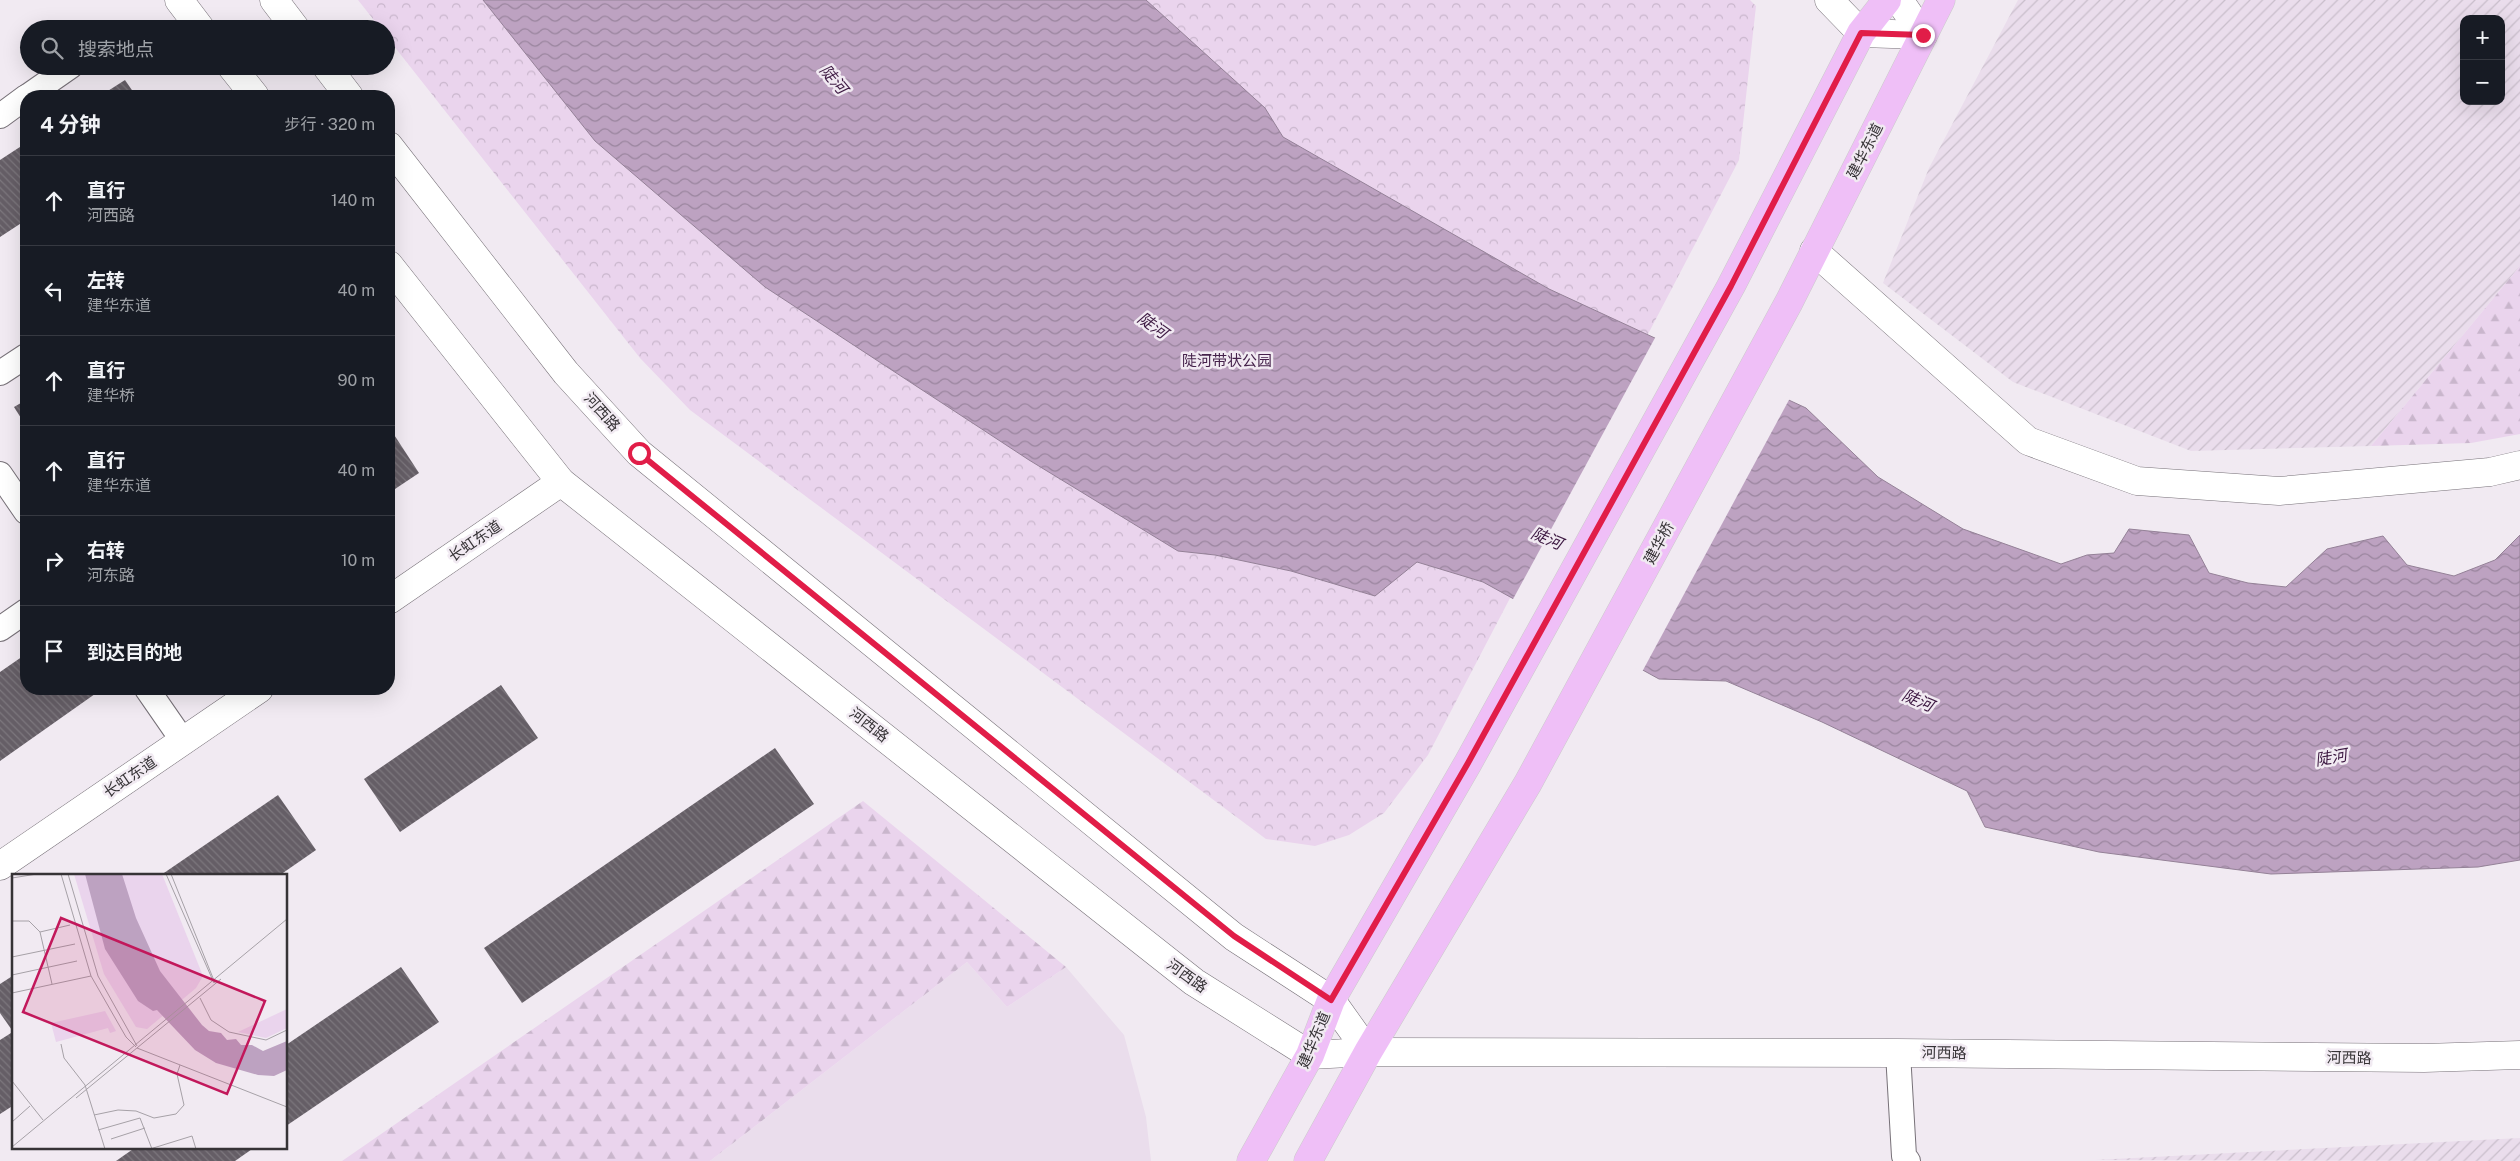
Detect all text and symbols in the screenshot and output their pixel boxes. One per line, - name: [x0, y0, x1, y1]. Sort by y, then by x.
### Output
- map controls: [2460, 15, 2505, 105]
- button: +: [2460, 15, 2505, 60]
- search box: [20, 20, 395, 75]
- route end: [1912, 24, 1935, 47]
- icon: search: [38, 34, 66, 62]
- text: 搜索地点: [78, 38, 154, 60]
- button: −: [2460, 60, 2505, 105]
- water label: 陡河: [816, 61, 853, 100]
- text: 4 分钟: [40, 112, 101, 137]
- text: 步行 · 320 m: [285, 115, 375, 134]
- street label: 建华东道: [1843, 120, 1886, 181]
- text: 直行: [87, 179, 125, 201]
- icon: ahead: [40, 187, 68, 215]
- text: 140 m: [331, 191, 375, 210]
- text: 河西路: [87, 206, 135, 225]
- text: 左转: [87, 269, 125, 291]
- icon: left: [40, 277, 68, 305]
- text: 40 m: [337, 281, 375, 300]
- text: 建华东道: [87, 296, 151, 315]
- water label: 陡河: [1134, 308, 1174, 344]
- park label: 陡河带状公园: [1182, 352, 1272, 369]
- text: 直行: [87, 359, 125, 381]
- icon: ahead: [40, 367, 68, 395]
- text: 90 m: [338, 371, 375, 390]
- text: 建华桥: [87, 386, 135, 405]
- street label: 河西路: [581, 389, 624, 434]
- route start: [628, 442, 651, 465]
- text: 直行: [87, 449, 125, 471]
- icon: ahead: [40, 457, 68, 485]
- text: 40 m: [337, 461, 375, 480]
- text: 建华东道: [87, 476, 151, 495]
- street label: 长虹东道: [445, 517, 504, 564]
- street label: 建华桥: [1640, 519, 1677, 567]
- water label: 陡河: [1528, 523, 1568, 555]
- text: 右转: [87, 539, 125, 561]
- icon: right: [40, 547, 68, 575]
- text: 10 m: [341, 551, 375, 570]
- text: 河东路: [87, 566, 135, 585]
- icon: arrive: [40, 637, 68, 665]
- text: 到达目的地: [87, 641, 182, 663]
- water label: 陡河: [1899, 685, 1939, 717]
- street label: 河西路: [846, 704, 892, 745]
- water label: 陡河: [2314, 745, 2351, 770]
- street label: 长虹东道: [100, 753, 159, 800]
- inset map: [12, 874, 288, 1148]
- street label: 河西路: [1164, 955, 1210, 996]
- street label: 建华东道: [1294, 1009, 1333, 1071]
- street label: 河西路: [1921, 1044, 1967, 1061]
- street label: 河西路: [2326, 1049, 2372, 1066]

